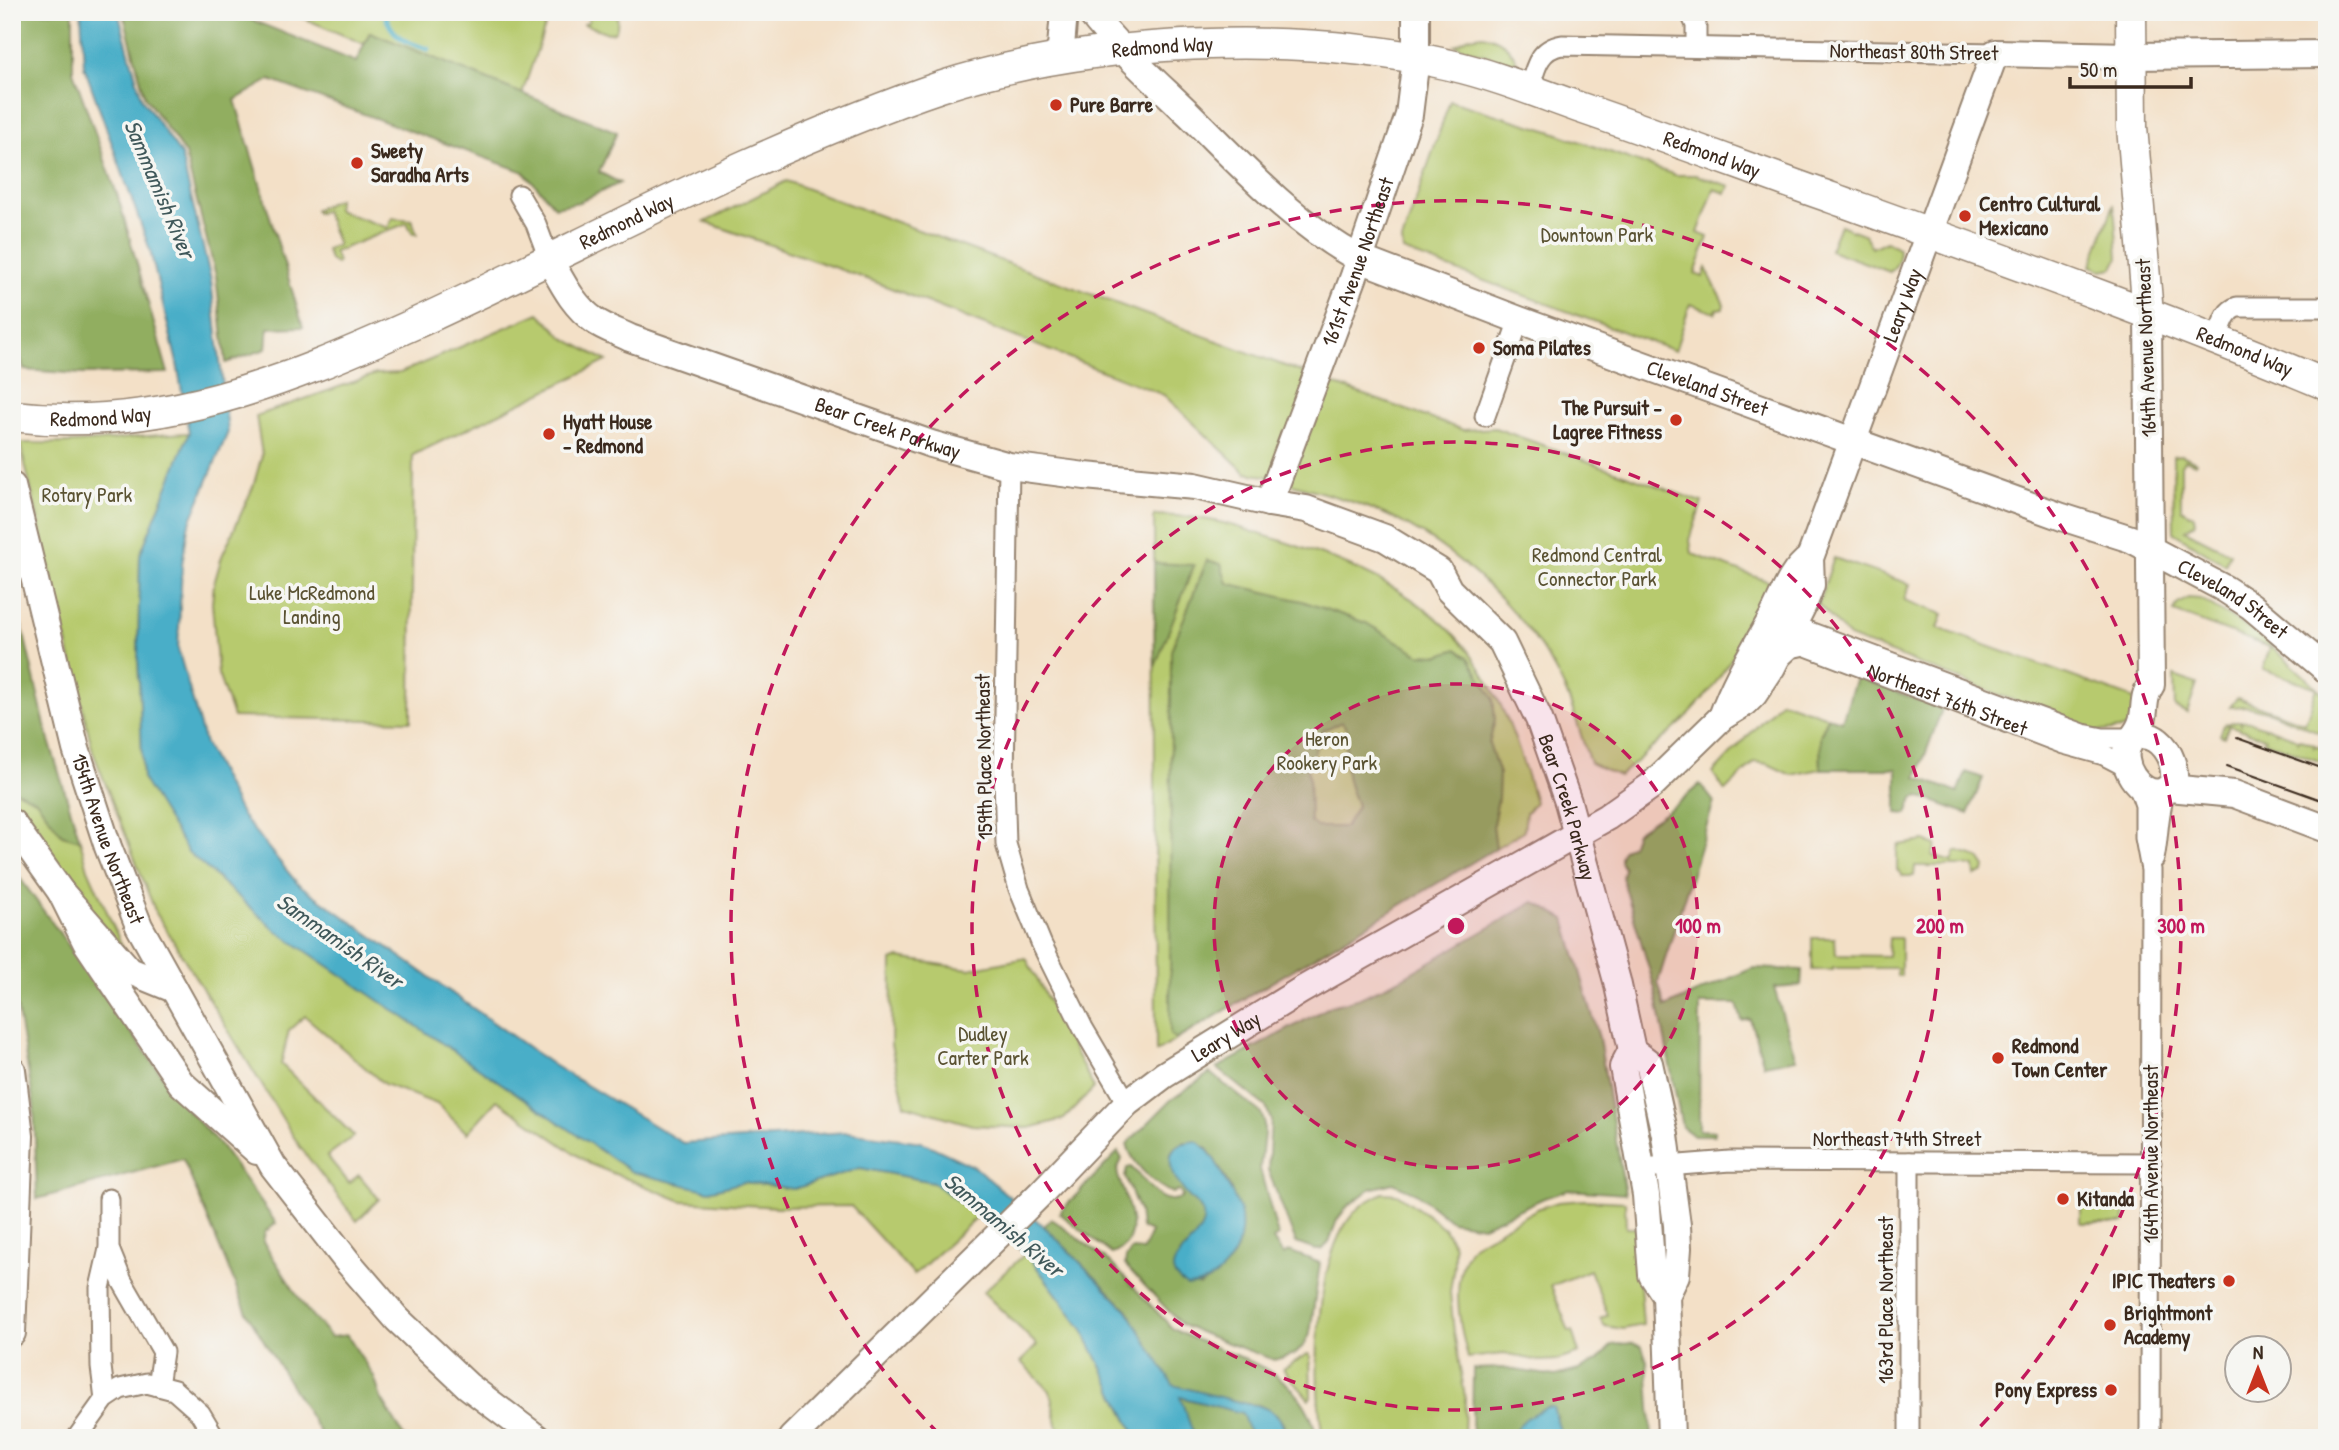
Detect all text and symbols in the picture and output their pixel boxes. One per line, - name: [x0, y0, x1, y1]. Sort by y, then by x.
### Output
- street label: Redmond Way: [1110, 29, 1214, 65]
- street label: Northeast 80th Street: [1829, 36, 1999, 67]
- scale bar: [2070, 46, 2190, 90]
- text: 50 m: [2080, 55, 2117, 84]
- place label: Pure Barre: [1070, 90, 1154, 119]
- marker: Pure Barre: [1048, 97, 1064, 113]
- water label: Sammamish River: [117, 115, 205, 266]
- street label: Redmond Way: [1660, 123, 1765, 185]
- place label: Sweety Saradha Arts: [371, 136, 469, 189]
- marker: Sweety Saradha Arts: [349, 155, 365, 171]
- street label: 161st Avenue Northeast: [1314, 173, 1401, 350]
- street label: Redmond Way: [574, 186, 678, 256]
- place label: Centro Cultural Mexicano: [1979, 189, 2100, 242]
- marker: Centro Cultural Mexicano: [1957, 208, 1973, 224]
- park label: Downtown Park: [1541, 220, 1654, 249]
- street label: 164th Avenue Northeast: [2128, 258, 2163, 438]
- street label: Leary Way: [1875, 264, 1929, 346]
- street label: Redmond Way: [2193, 319, 2298, 383]
- place label: Soma Pilates: [1493, 333, 1591, 362]
- marker: Soma Pilates: [1471, 340, 1487, 356]
- street label: Cleveland Street: [1643, 352, 1773, 423]
- street label: Bear Creek Parkway: [811, 389, 964, 466]
- place label: The Pursuit - Lagree Fitness: [1553, 393, 1663, 447]
- street label: Redmond Way: [50, 398, 153, 433]
- place label: Hyatt House - Redmond: [563, 407, 653, 460]
- marker: The Pursuit - Lagree Fitness: [1668, 412, 1684, 428]
- marker: Hyatt House - Redmond: [541, 426, 557, 442]
- park label: Rotary Park: [42, 480, 132, 509]
- park label: Redmond Central Connector Park: [1532, 540, 1662, 593]
- street label: Cleveland Street: [2173, 551, 2295, 646]
- park label: Luke McRedmond Landing: [249, 578, 375, 631]
- street label: Northeast 76th Street: [1863, 656, 2033, 743]
- street label: 159th Place Northeast: [968, 673, 999, 840]
- park label: Heron Rookery Park: [1277, 724, 1378, 777]
- street label: Bear Creek Parkway: [1531, 730, 1604, 884]
- street label: 154th Avenue Northeast: [64, 750, 152, 929]
- water label: Sammamish River: [271, 886, 412, 997]
- text: 100 m: [1675, 911, 1721, 940]
- text: 200 m: [1916, 911, 1964, 940]
- text: 300 m: [2157, 911, 2205, 940]
- centre of rings: [1444, 914, 1468, 938]
- street label: Leary Way: [1186, 1004, 1266, 1069]
- park label: Dudley Carter Park: [937, 1019, 1029, 1072]
- place label: Redmond Town Center: [2011, 1031, 2108, 1084]
- marker: Redmond Town Center: [1990, 1050, 2006, 1066]
- street label: 164th Avenue Northeast: [2136, 1064, 2165, 1243]
- street label: Northeast 74th Street: [1813, 1124, 1982, 1153]
- water label: Sammamish River: [938, 1165, 1073, 1286]
- place label: Kitanda: [2077, 1184, 2135, 1213]
- marker: Kitanda: [2055, 1191, 2071, 1207]
- street label: 163rd Place Northeast: [1871, 1216, 1900, 1384]
- place label: IPIC Theaters: [2112, 1266, 2215, 1295]
- marker: IPIC Theaters: [2221, 1273, 2237, 1289]
- place label: Brightmont Academy: [2124, 1298, 2213, 1352]
- marker: Brightmont Academy: [2102, 1317, 2118, 1333]
- north arrow: [2224, 1334, 2294, 1404]
- text: N: [2253, 1339, 2263, 1365]
- place label: Pony Express: [1995, 1375, 2097, 1405]
- marker: Pony Express: [2103, 1382, 2119, 1398]

